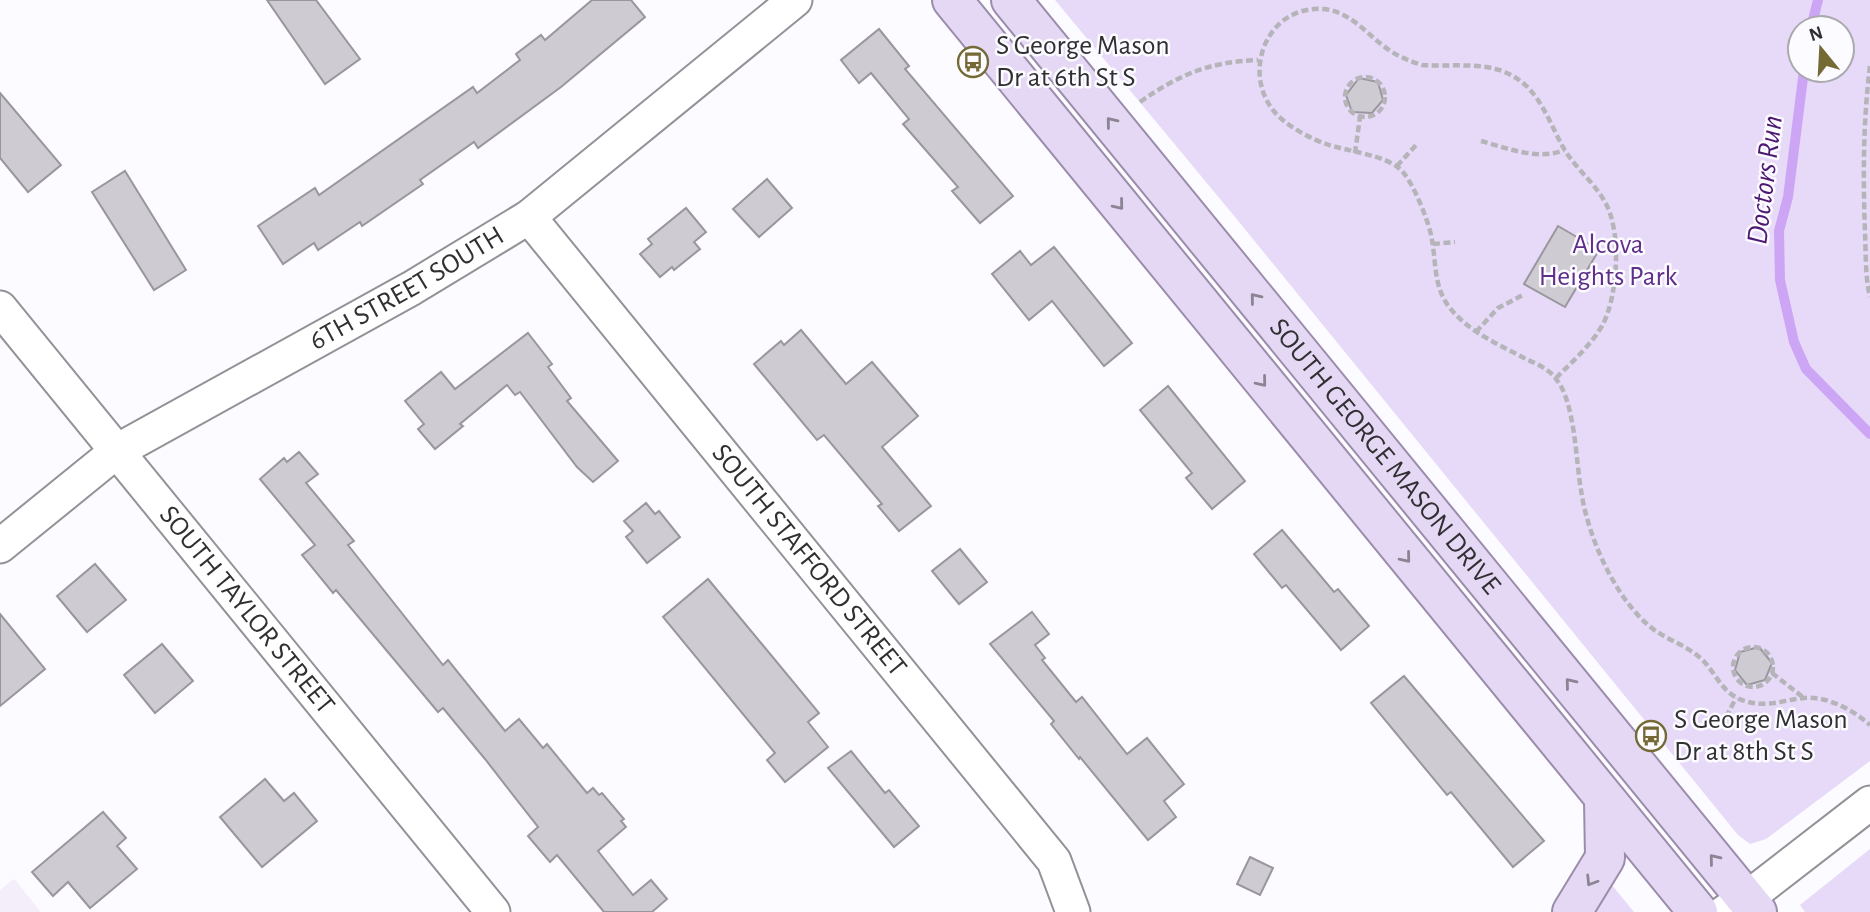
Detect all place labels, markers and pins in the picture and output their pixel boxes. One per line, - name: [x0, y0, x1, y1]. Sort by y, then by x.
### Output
- place label: S George Mason Dr at 6th St S: [996, 32, 1170, 92]
- bus stop icon: S George Mason Dr at 6th St S: [956, 45, 990, 79]
- place label: S George Mason Dr at 8th St S: [1674, 706, 1848, 766]
- bus stop icon: S George Mason Dr at 8th St S: [1634, 719, 1668, 753]

